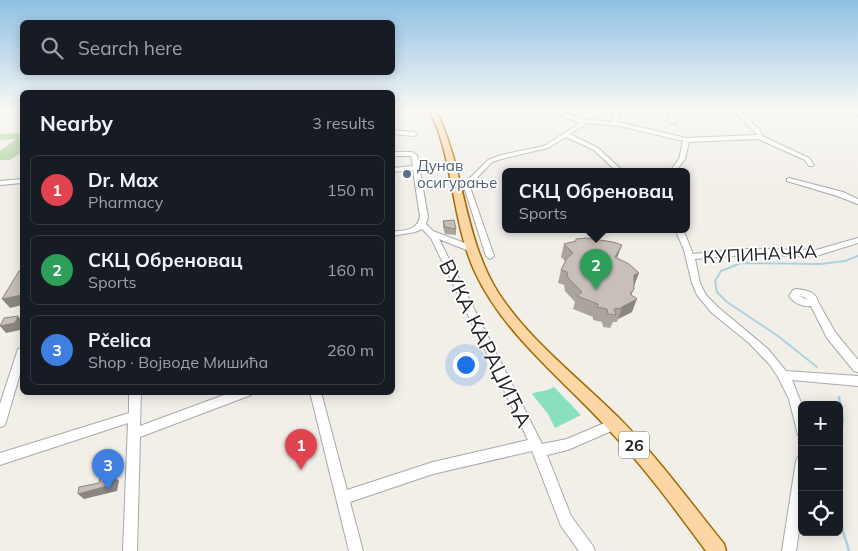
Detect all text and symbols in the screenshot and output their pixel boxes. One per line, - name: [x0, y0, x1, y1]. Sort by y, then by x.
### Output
- search box: [20, 20, 395, 75]
- icon: search: [38, 34, 66, 62]
- text: Search here: [78, 36, 182, 60]
- text: Nearby: [40, 110, 113, 136]
- text: 3 results: [312, 113, 375, 133]
- place label: Дунав осигурање: [417, 156, 497, 192]
- text: Dr. Max: [88, 168, 158, 192]
- marker: Дунав осигурање: [401, 168, 413, 180]
- popup: [502, 168, 690, 233]
- text: СКЦ Обреновац: [519, 179, 673, 203]
- text: 1: [52, 180, 62, 200]
- text: 150 m: [327, 180, 374, 200]
- text: Pharmacy: [88, 192, 163, 212]
- text: Sports: [519, 203, 567, 223]
- street label: КУПИНАЧКА: [702, 240, 818, 268]
- text: СКЦ Обреновац: [88, 248, 243, 272]
- pin: 2: [580, 249, 612, 290]
- street label: ВУКА КАРАЏИЋА: [434, 255, 538, 432]
- text: 2: [52, 260, 62, 280]
- text: 160 m: [327, 260, 374, 280]
- text: Sports: [88, 272, 136, 292]
- text: Pčelica: [88, 328, 151, 352]
- text: 3: [52, 340, 62, 360]
- text: 260 m: [327, 340, 374, 360]
- text: Shop · Војводе Мишића: [88, 352, 268, 372]
- your location: [453, 352, 479, 378]
- map controls: [798, 401, 843, 536]
- button: +: [798, 401, 843, 446]
- pin: 1: [285, 429, 317, 470]
- road number: 26: [619, 432, 649, 458]
- button: −: [798, 446, 843, 491]
- pin: 3: [92, 449, 124, 490]
- button: locate: [798, 491, 843, 536]

